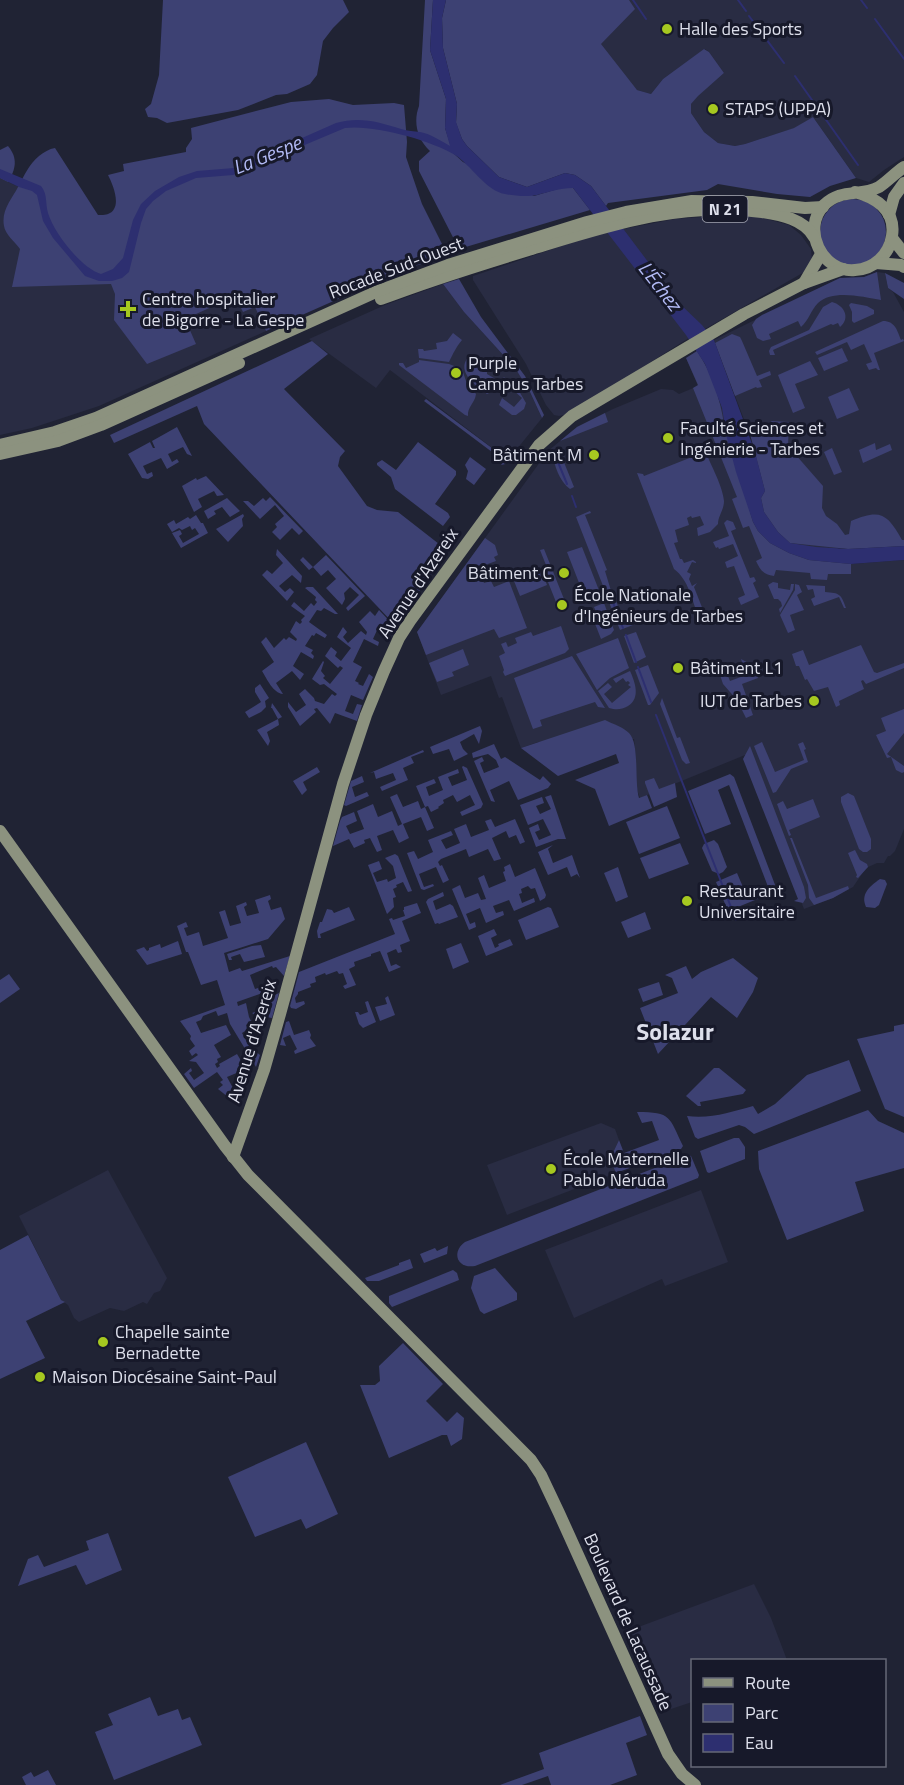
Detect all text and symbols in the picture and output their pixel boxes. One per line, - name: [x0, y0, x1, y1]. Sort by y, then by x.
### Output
- place label: Halle des Sports: [679, 15, 802, 42]
- marker: Halle des Sports: [660, 22, 674, 36]
- place label: STAPS (UPPA): [725, 95, 831, 122]
- marker: STAPS (UPPA): [706, 102, 720, 116]
- water label: La Gespe: [228, 126, 307, 182]
- road number: N 21: [702, 196, 748, 222]
- street label: Rocade Sud-Ouest: [325, 229, 467, 306]
- water label: L'Échez: [631, 254, 691, 319]
- place label: Centre hospitalier de Bigorre - La Gespe: [142, 285, 304, 333]
- marker: Centre hospitalier de Bigorre - La Gespe: [119, 300, 137, 318]
- place label: Purple Campus Tarbes: [468, 349, 583, 397]
- marker: Purple Campus Tarbes: [449, 366, 463, 380]
- place label: Faculté Sciences et Ingénierie - Tarbes: [680, 414, 824, 462]
- marker: Faculté Sciences et Ingénierie - Tarbes: [661, 431, 675, 445]
- place label: Bâtiment M: [492, 441, 582, 468]
- marker: Bâtiment M: [587, 448, 601, 462]
- street label: Avenue d'Azereix: [371, 522, 465, 643]
- place label: Bâtiment C: [468, 559, 552, 586]
- marker: Bâtiment C: [557, 566, 571, 580]
- place label: École Nationale d'Ingénieurs de Tarbes: [574, 581, 743, 629]
- marker: École Nationale d'Ingénieurs de Tarbes: [555, 598, 569, 612]
- place label: Bâtiment L1: [690, 654, 783, 681]
- marker: Bâtiment L1: [671, 661, 685, 675]
- place label: IUT de Tarbes: [700, 687, 802, 714]
- marker: IUT de Tarbes: [807, 694, 821, 708]
- place label: Restaurant Universitaire: [699, 877, 795, 925]
- marker: Restaurant Universitaire: [680, 894, 694, 908]
- street label: Avenue d'Azereix: [220, 976, 283, 1106]
- district label: Solazur: [636, 1013, 714, 1049]
- place label: École Maternelle Pablo Néruda: [563, 1145, 689, 1193]
- marker: École Maternelle Pablo Néruda: [544, 1162, 558, 1176]
- place label: Chapelle sainte Bernadette: [115, 1318, 230, 1366]
- marker: Chapelle sainte Bernadette: [96, 1335, 110, 1349]
- place label: Maison Diocésaine Saint-Paul: [52, 1363, 277, 1390]
- marker: Maison Diocésaine Saint-Paul: [33, 1370, 47, 1384]
- street label: Boulevard de Lacaussade: [577, 1529, 680, 1715]
- legend: [691, 1659, 886, 1767]
- text: Route: [745, 1669, 790, 1696]
- text: Parc: [745, 1699, 779, 1726]
- text: Eau: [745, 1729, 774, 1756]

